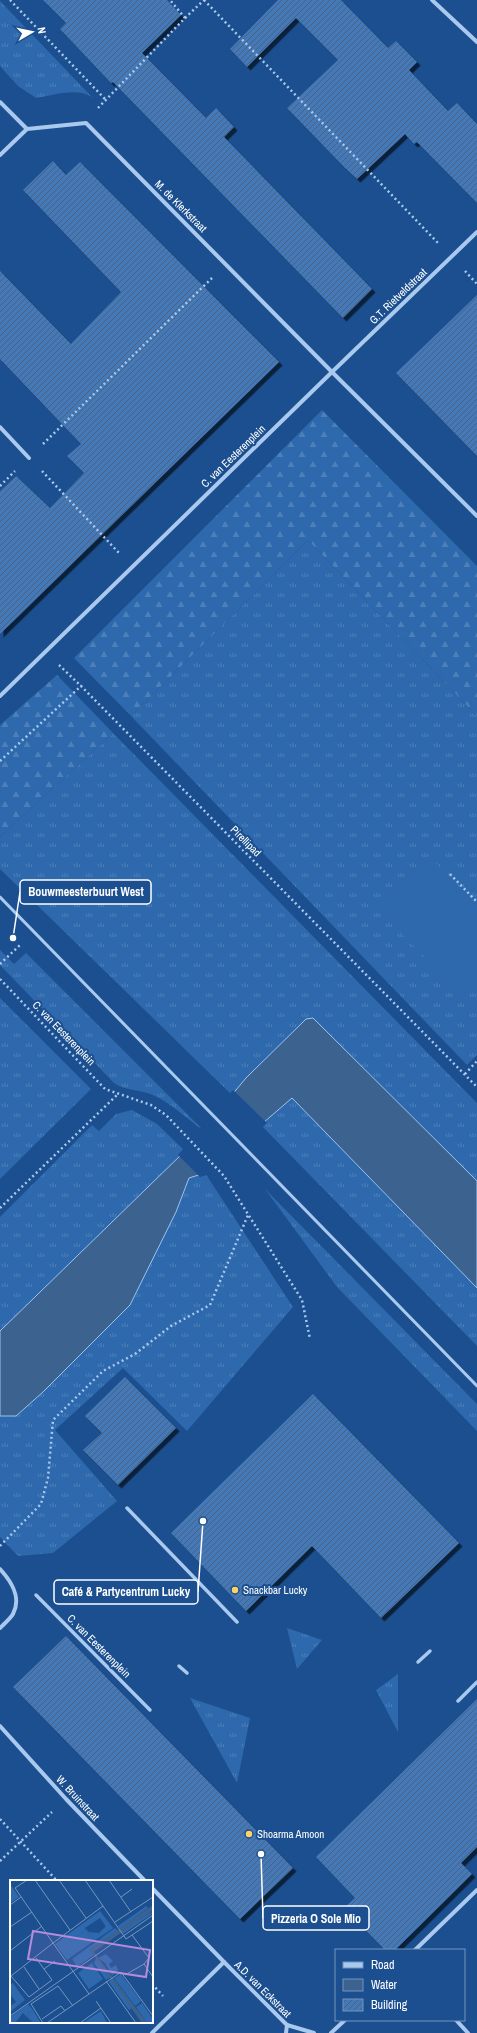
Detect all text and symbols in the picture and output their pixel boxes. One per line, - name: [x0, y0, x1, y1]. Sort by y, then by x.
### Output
- north arrow: [12, 12, 52, 52]
- text: N: [34, 26, 49, 35]
- street label: M. de Klerkstraat: [152, 177, 210, 235]
- street label: G.T. Rietveldstraat: [366, 265, 430, 327]
- street label: C. van Eesterenplein: [198, 422, 268, 490]
- street label: Pirellipad: [228, 823, 264, 859]
- callout: Bouwmeesterbuurt West: [20, 880, 151, 904]
- text: Bouwmeesterbuurt West: [28, 884, 145, 900]
- street label: C. van Eesterenplein: [30, 998, 98, 1068]
- callout: Café & Partycentrum Lucky: [54, 1580, 198, 1604]
- place label: Snackbar Lucky: [243, 1583, 308, 1597]
- text: Café & Partycentrum Lucky: [62, 1584, 191, 1600]
- marker: Snackbar Lucky: [230, 1585, 240, 1595]
- street label: C. van Eesterenplein: [64, 1611, 134, 1681]
- street label: W. Bruinstraat: [53, 1772, 103, 1824]
- place label: Shoarma Amoon: [257, 1827, 324, 1841]
- marker: Shoarma Amoon: [244, 1829, 254, 1839]
- inset map: [10, 1880, 153, 2023]
- callout: Pizzeria O Sole Mio: [263, 1906, 369, 1930]
- text: Pizzeria O Sole Mio: [271, 1911, 361, 1927]
- legend: [335, 1949, 465, 2021]
- street label: A.D. van Eckstraat: [231, 1957, 295, 2021]
- text: Road: [371, 1957, 395, 1973]
- text: Water: [371, 1977, 398, 1993]
- text: Building: [371, 1997, 408, 2013]

